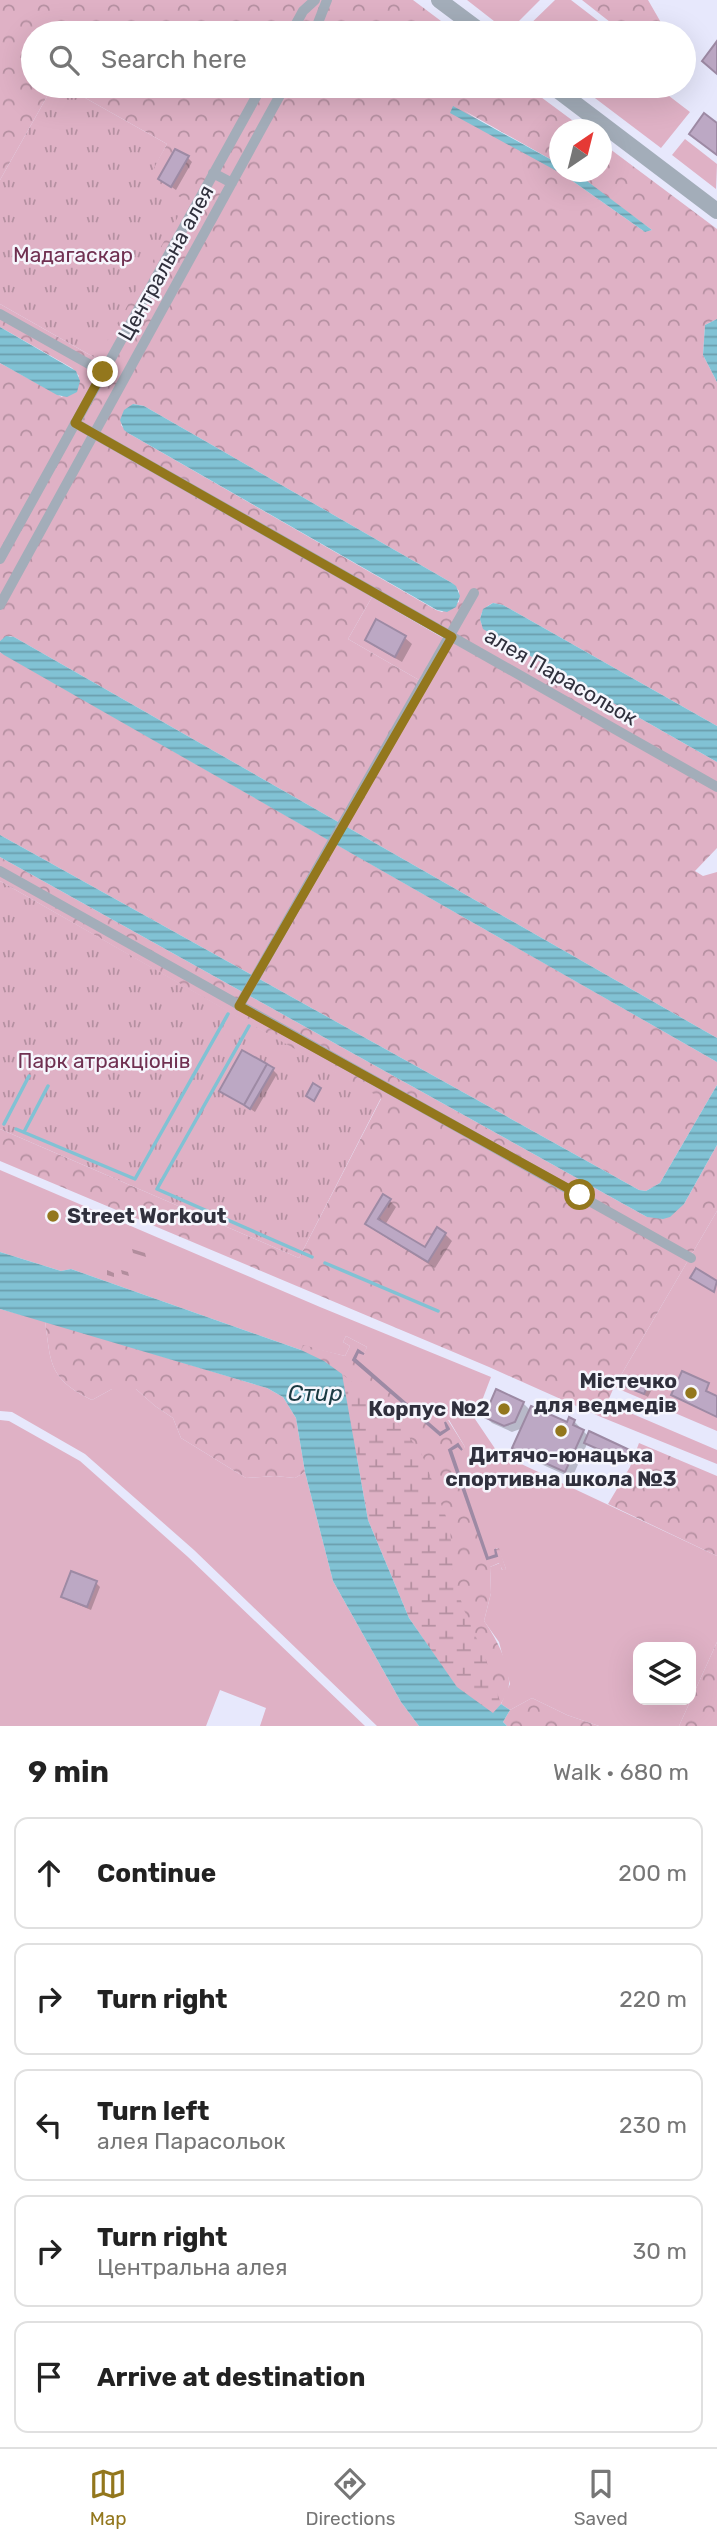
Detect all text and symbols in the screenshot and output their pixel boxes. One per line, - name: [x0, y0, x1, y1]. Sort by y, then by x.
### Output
- search box: [21, 21, 696, 98]
- icon: search: [45, 41, 83, 79]
- text: Search here: [101, 44, 247, 75]
- north arrow: [549, 119, 612, 182]
- street label: Центральна алея: [112, 181, 219, 345]
- park label: Мадагаскар: [13, 242, 133, 267]
- route end: [87, 356, 118, 387]
- street label: алея Парасольок: [480, 623, 642, 730]
- park label: Парк атракціонів: [18, 1048, 190, 1073]
- route start: [564, 1179, 595, 1210]
- place label: Street Workout: [67, 1203, 227, 1228]
- marker: Street Workout: [45, 1208, 61, 1224]
- place label: Містечко для ведмедів: [534, 1368, 677, 1417]
- water label: Стир: [288, 1379, 343, 1407]
- marker: Містечко для ведмедів: [683, 1385, 699, 1401]
- place label: Корпус №2: [368, 1396, 490, 1421]
- marker: Корпус №2: [496, 1401, 512, 1417]
- marker: Дитячо-юнацька спортивна школа №3: [553, 1423, 569, 1439]
- place label: Дитячо-юнацька спортивна школа №3: [445, 1442, 677, 1491]
- map controls: [633, 1642, 696, 1705]
- button: layers: [633, 1642, 696, 1705]
- text: 9 min: [28, 1754, 109, 1790]
- text: Walk · 680 m: [553, 1758, 689, 1786]
- icon: ahead: [30, 1854, 68, 1892]
- text: Continue: [97, 1858, 216, 1889]
- text: 200 m: [618, 1859, 687, 1887]
- icon: right: [30, 1980, 68, 2018]
- text: Turn right: [97, 1984, 227, 2015]
- text: 220 m: [619, 1985, 687, 2013]
- text: Turn left: [97, 2096, 209, 2127]
- icon: left: [30, 2106, 68, 2144]
- text: 230 m: [619, 2111, 687, 2139]
- text: алея Парасольок: [97, 2127, 286, 2155]
- text: Turn right: [97, 2222, 227, 2253]
- icon: right: [30, 2232, 68, 2270]
- text: 30 m: [632, 2237, 687, 2265]
- text: Центральна алея: [97, 2253, 288, 2281]
- icon: arrive: [30, 2358, 68, 2396]
- text: Arrive at destination: [97, 2362, 365, 2393]
- tab: Map: [89, 2465, 127, 2530]
- tab: Directions: [305, 2465, 395, 2530]
- tab: Saved: [574, 2465, 628, 2530]

